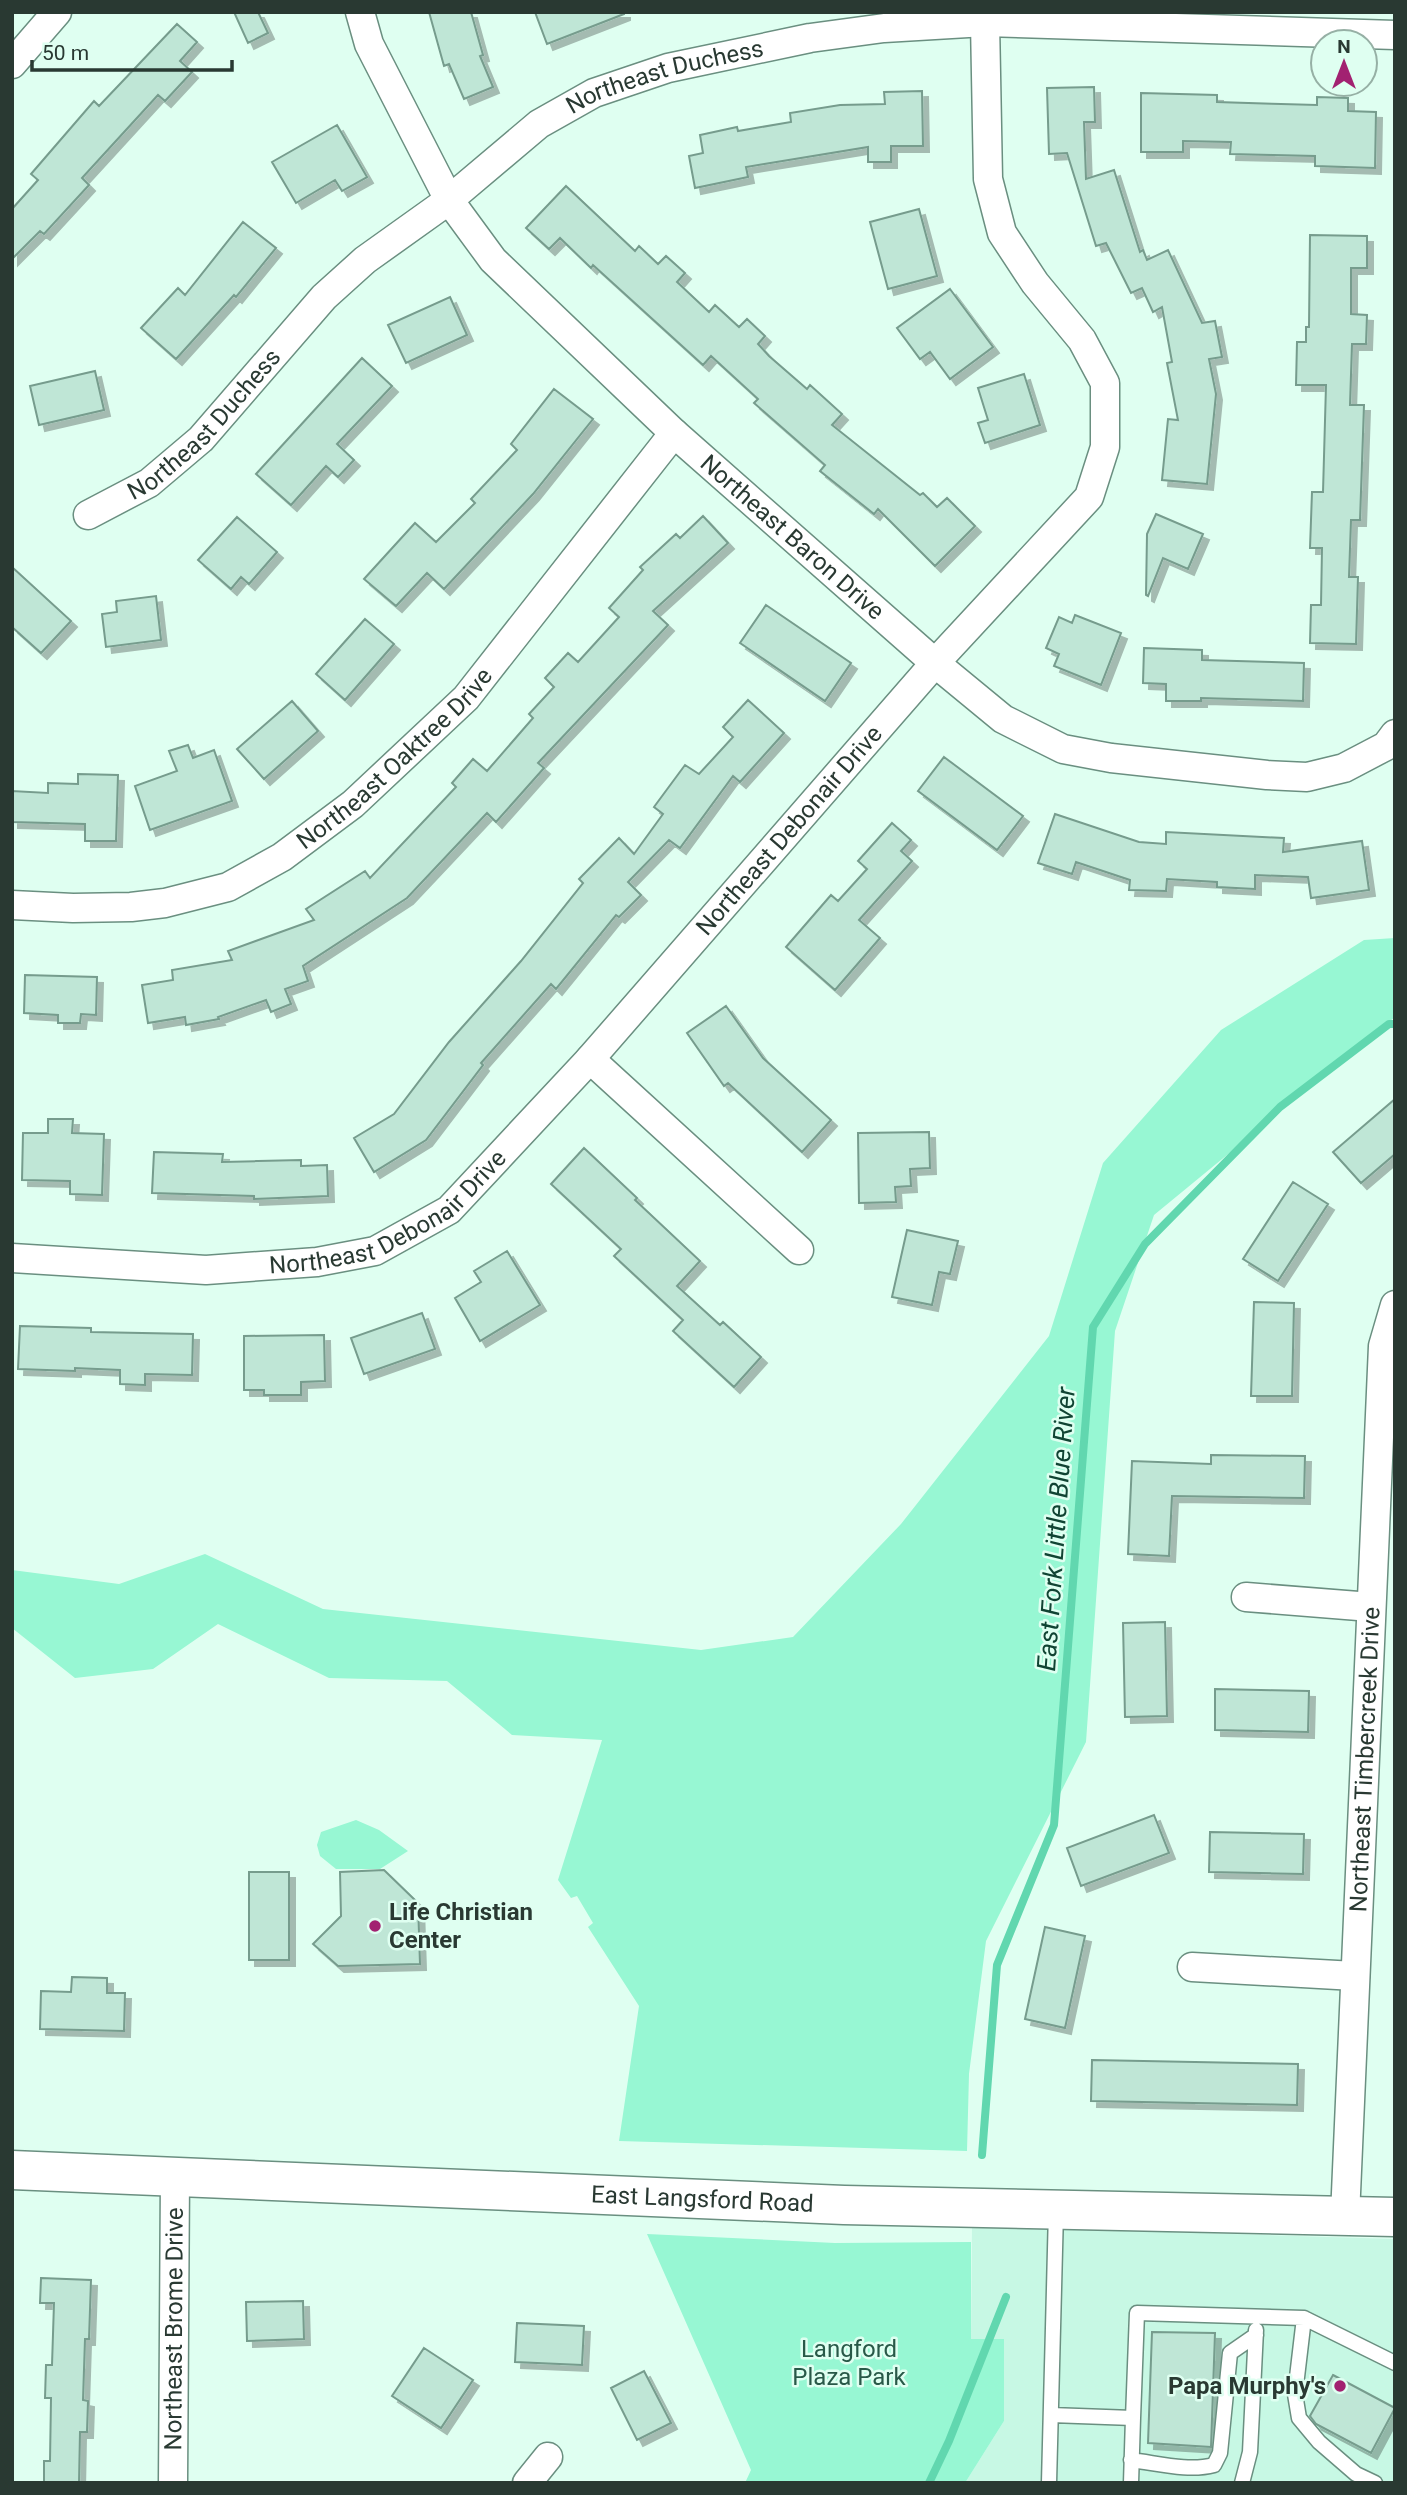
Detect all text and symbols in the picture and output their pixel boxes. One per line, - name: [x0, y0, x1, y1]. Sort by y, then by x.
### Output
- scale bar: [32, 28, 231, 72]
- north arrow: [1309, 28, 1379, 98]
- street label: Northeast Duchess: [561, 34, 766, 120]
- text: N: [1337, 35, 1351, 58]
- text: 50 m: [42, 41, 89, 65]
- street label: Northeast Duchess: [123, 343, 287, 506]
- street label: Northeast Baron Drive: [695, 449, 890, 626]
- street label: Northeast Oaktree Drive: [291, 663, 498, 855]
- street label: Northeast Debonair Drive: [690, 720, 888, 941]
- street label: Northeast Debonair Drive: [268, 1144, 512, 1279]
- water label: East Fork Little Blue River: [1031, 1384, 1081, 1672]
- street label: Northeast Timbercreek Drive: [1344, 1606, 1386, 1913]
- place label: Life Christian Center: [389, 1898, 533, 1954]
- marker: Life Christian Center: [367, 1918, 383, 1934]
- street label: East Langsford Road: [591, 2180, 814, 2218]
- street label: Northeast Brome Drive: [159, 2207, 189, 2451]
- park label: Langford Plaza Park: [792, 2335, 906, 2391]
- place label: Papa Murphy's: [1168, 2372, 1326, 2400]
- marker: Papa Murphy's: [1332, 2378, 1348, 2394]

